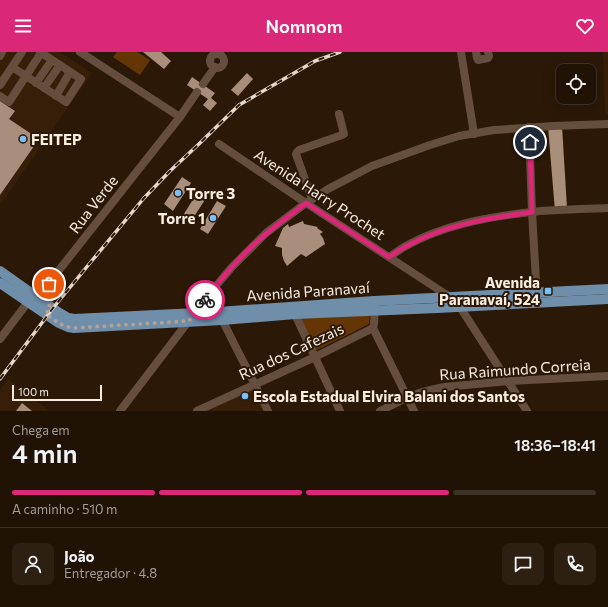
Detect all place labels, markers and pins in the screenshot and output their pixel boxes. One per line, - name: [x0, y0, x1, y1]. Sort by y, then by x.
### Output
- pin: [513, 125, 547, 159]
- place label: FEITEP: [31, 130, 82, 148]
- marker: FEITEP: [18, 134, 28, 144]
- place label: Torre 3: [186, 184, 235, 202]
- marker: Torre 3: [173, 188, 183, 198]
- place label: Torre 1: [158, 209, 205, 227]
- marker: Torre 1: [208, 213, 218, 223]
- pin: [32, 267, 66, 301]
- place label: Avenida Paranavaí, 524: [439, 273, 540, 308]
- marker: Avenida Paranavaí, 524: [543, 286, 553, 296]
- place label: Escola Estadual Elvira Balani dos Santos: [253, 387, 525, 405]
- marker: Escola Estadual Elvira Balani dos Santos: [240, 391, 250, 401]

